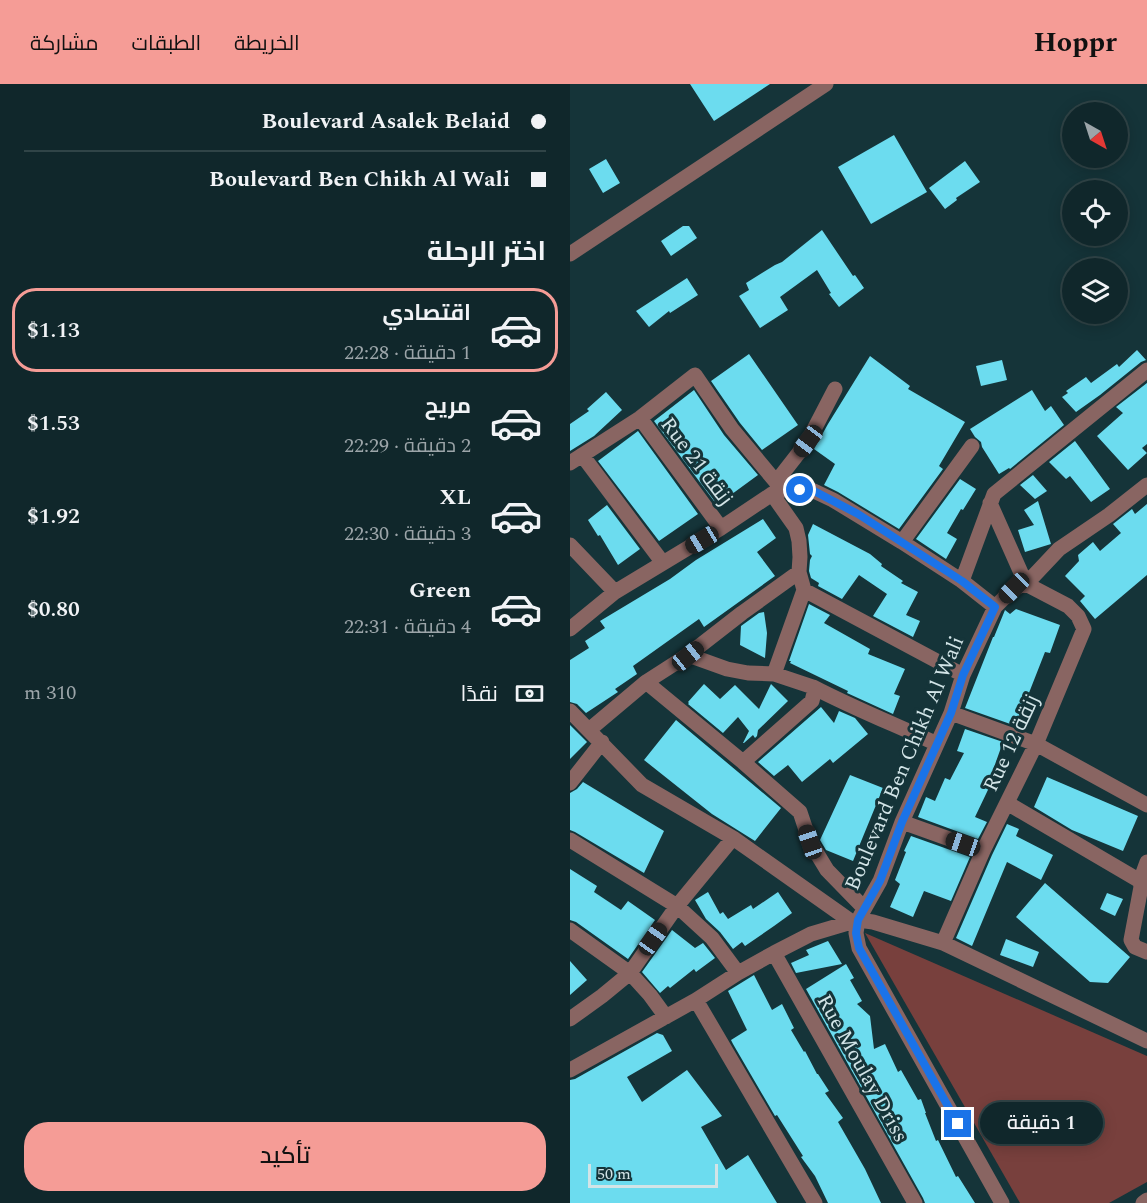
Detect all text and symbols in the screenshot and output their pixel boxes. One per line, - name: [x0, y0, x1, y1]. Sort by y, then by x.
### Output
- text: Hoppr: [1033, 21, 1117, 64]
- text: مشاركة: [30, 28, 99, 60]
- text: الطبقات: [132, 28, 201, 60]
- text: الخريطة: [234, 28, 300, 60]
- north arrow: [1062, 102, 1128, 168]
- map controls: [1062, 102, 1128, 324]
- text: Boulevard Asalek Belaid: [261, 105, 510, 138]
- text: Boulevard Ben Chikh Al Wali: [209, 163, 510, 196]
- button: locate: [1062, 180, 1128, 246]
- text: اختر الرحلة: [427, 231, 546, 273]
- button: layers: [1062, 258, 1128, 324]
- text: اقتصادي: [382, 297, 471, 330]
- icon: car: [489, 303, 543, 357]
- text: $1.13: [27, 314, 80, 347]
- text: 1 دقيقة · 22:28: [344, 338, 471, 368]
- text: مريح: [425, 390, 471, 423]
- icon: car: [489, 396, 543, 450]
- text: $1.53: [27, 407, 80, 440]
- street label: Rue 21 زنقة: [652, 410, 740, 513]
- car: [790, 421, 826, 461]
- text: 2 دقيقة · 22:29: [344, 431, 471, 461]
- route start: [786, 476, 813, 503]
- text: XL: [440, 481, 471, 514]
- icon: car: [489, 489, 543, 543]
- text: $1.92: [27, 500, 80, 533]
- text: 3 دقيقة · 22:30: [344, 519, 471, 549]
- car: [682, 523, 722, 557]
- car: [995, 569, 1033, 607]
- text: Green: [409, 574, 471, 607]
- icon: car: [489, 582, 543, 636]
- text: $0.80: [27, 593, 80, 626]
- text: 4 دقيقة · 22:31: [344, 612, 471, 642]
- street label: Boulevard Ben Chikh Al Wali: [837, 631, 973, 896]
- car: [668, 638, 708, 674]
- icon: cash: [513, 677, 546, 710]
- text: 310 m: [24, 678, 76, 708]
- text: نقدًا: [460, 678, 498, 711]
- street label: Rue 12 زنقة: [975, 690, 1048, 797]
- car: [796, 822, 824, 862]
- car: [943, 830, 983, 858]
- car: [635, 919, 671, 959]
- street label: Rue Moulay Driss: [808, 989, 916, 1148]
- callout: 1 دقيقة: [979, 1103, 1102, 1145]
- text: 1 دقيقة: [1007, 1108, 1076, 1138]
- route end: [944, 1110, 971, 1137]
- button: تأكيد: [24, 1122, 546, 1191]
- scale bar: [588, 1161, 718, 1188]
- text: 50 m: [597, 1162, 631, 1186]

